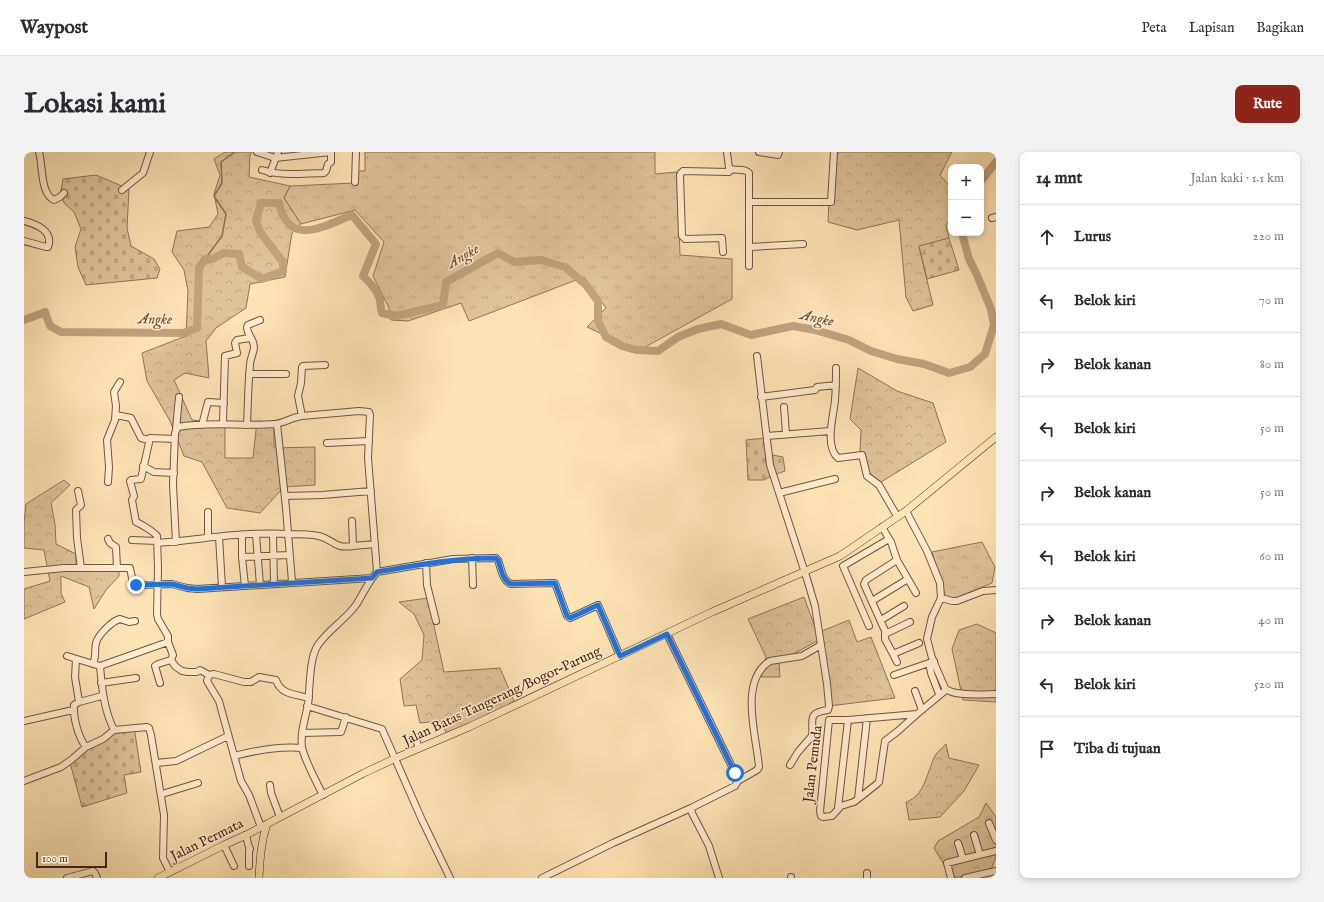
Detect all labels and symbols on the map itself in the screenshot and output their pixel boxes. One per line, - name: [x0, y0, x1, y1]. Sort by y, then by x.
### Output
- water label: Angke: [442, 239, 483, 275]
- water label: Angke: [796, 305, 836, 332]
- water label: Angke: [136, 309, 172, 330]
- route end: [127, 576, 145, 594]
- street label: Jalan Batas Tangerang/Bogor–Parung: [398, 642, 604, 751]
- street label: Jalan Pemuda: [799, 723, 827, 806]
- route start: [726, 764, 744, 782]
- street label: Jalan Permata: [166, 814, 247, 866]
- scale bar: [36, 850, 107, 869]

